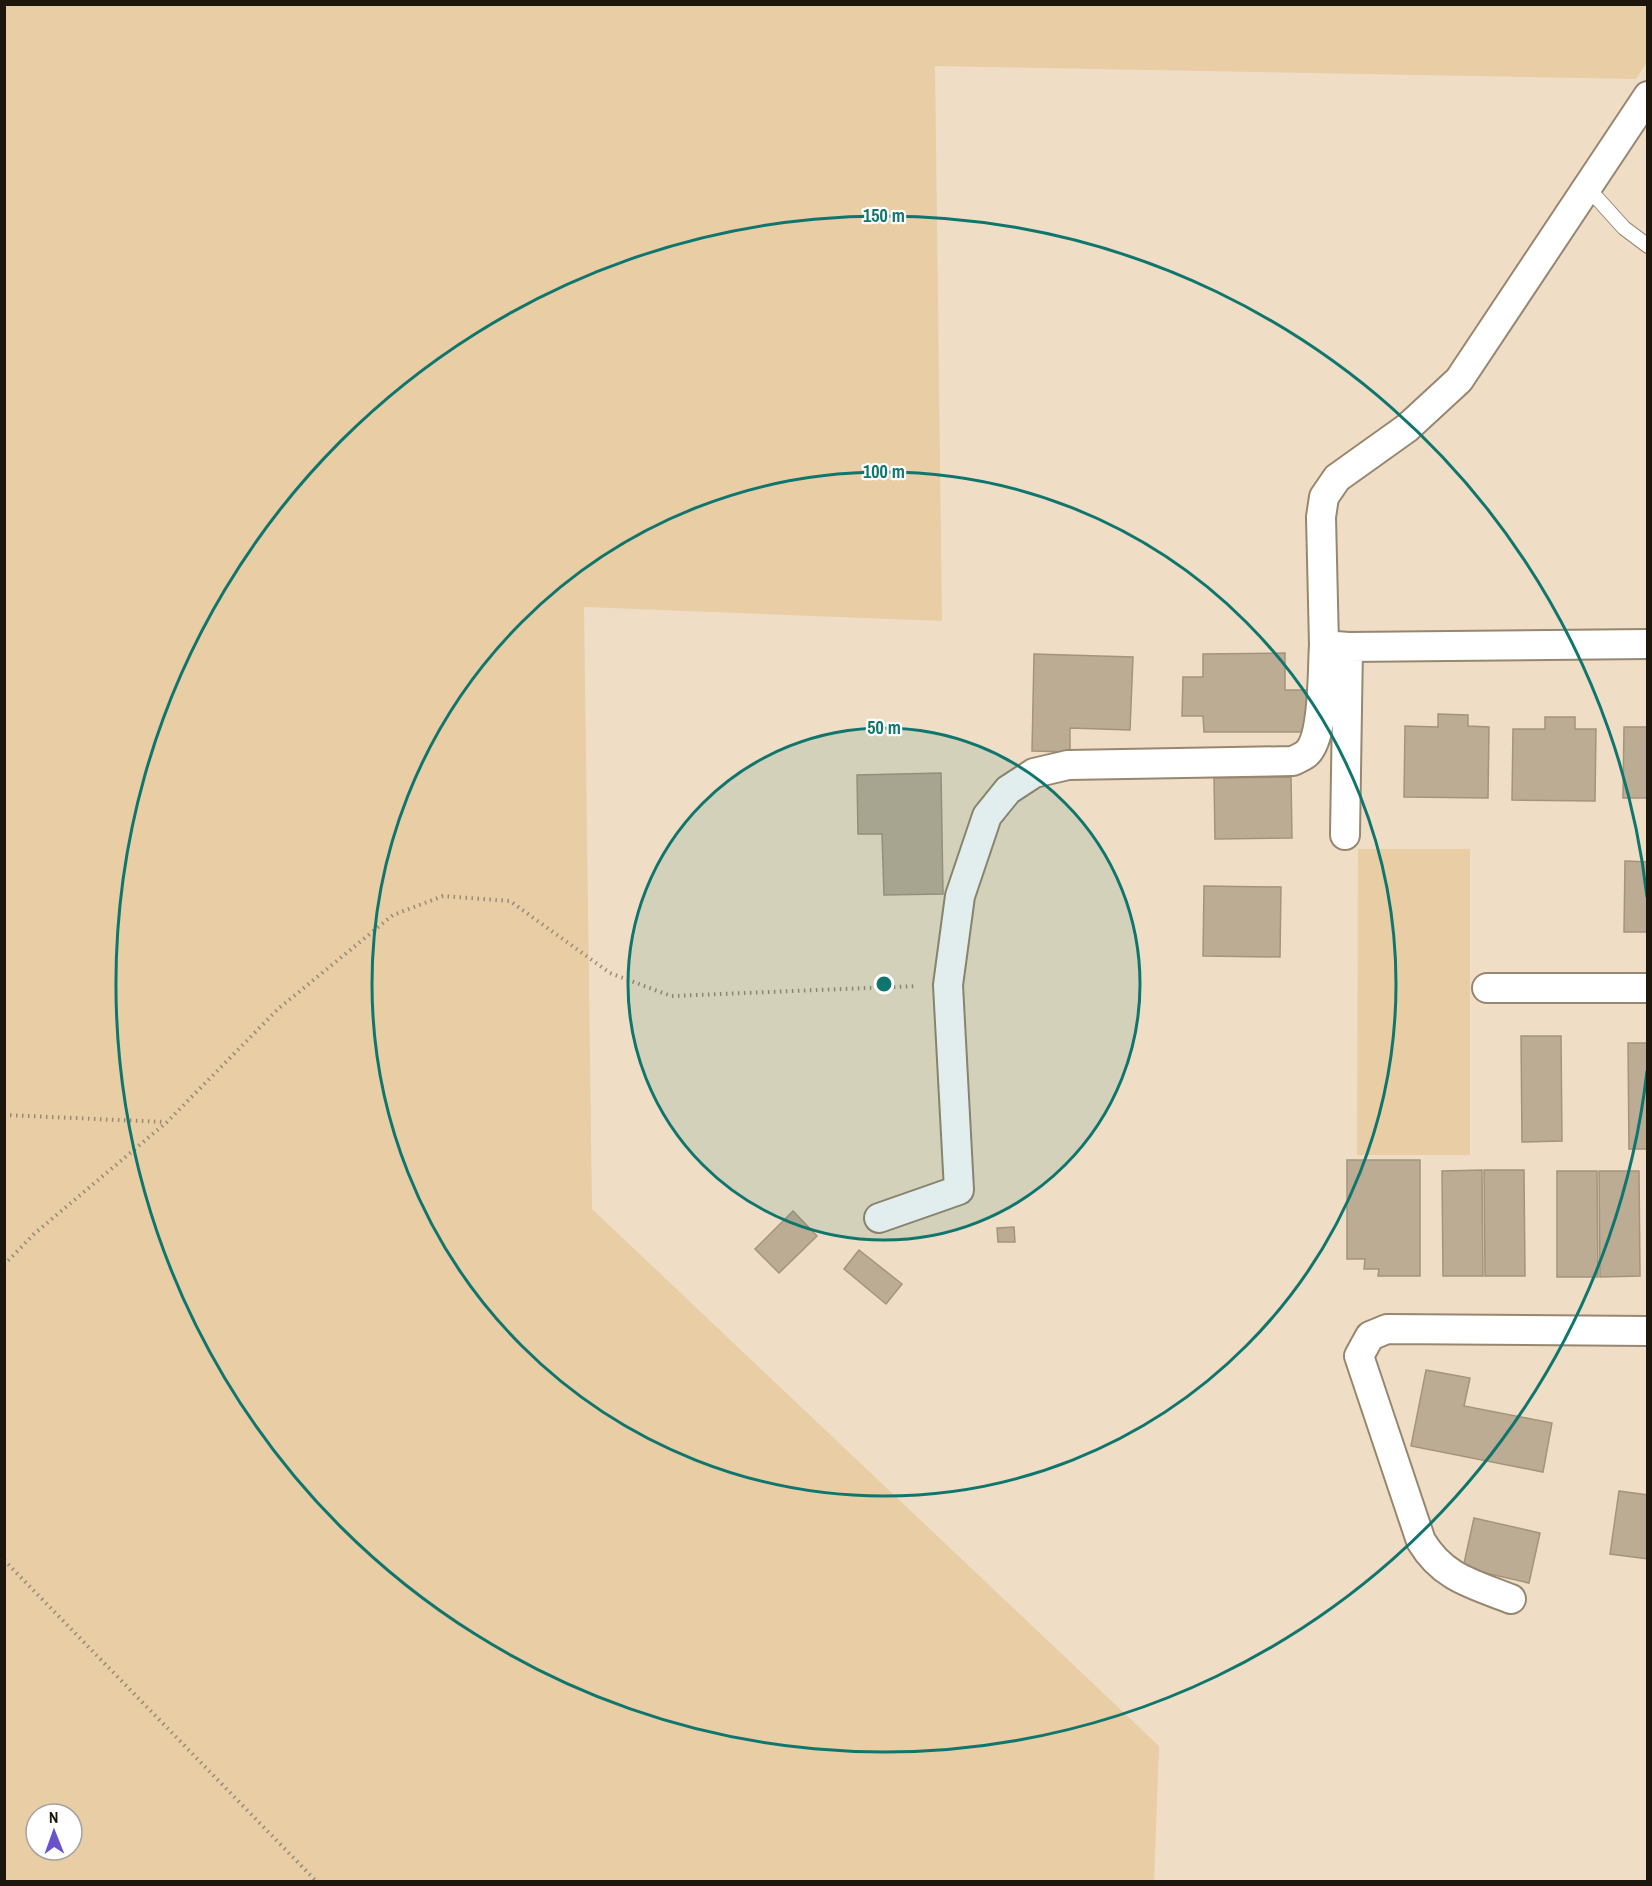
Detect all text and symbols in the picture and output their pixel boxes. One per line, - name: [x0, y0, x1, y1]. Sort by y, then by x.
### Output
- text: 150 m: [863, 203, 905, 228]
- text: 100 m: [863, 459, 905, 484]
- text: 50 m: [867, 715, 901, 740]
- centre of rings: [874, 974, 894, 994]
- north arrow: [24, 1802, 84, 1862]
- text: N: [49, 1806, 59, 1828]

